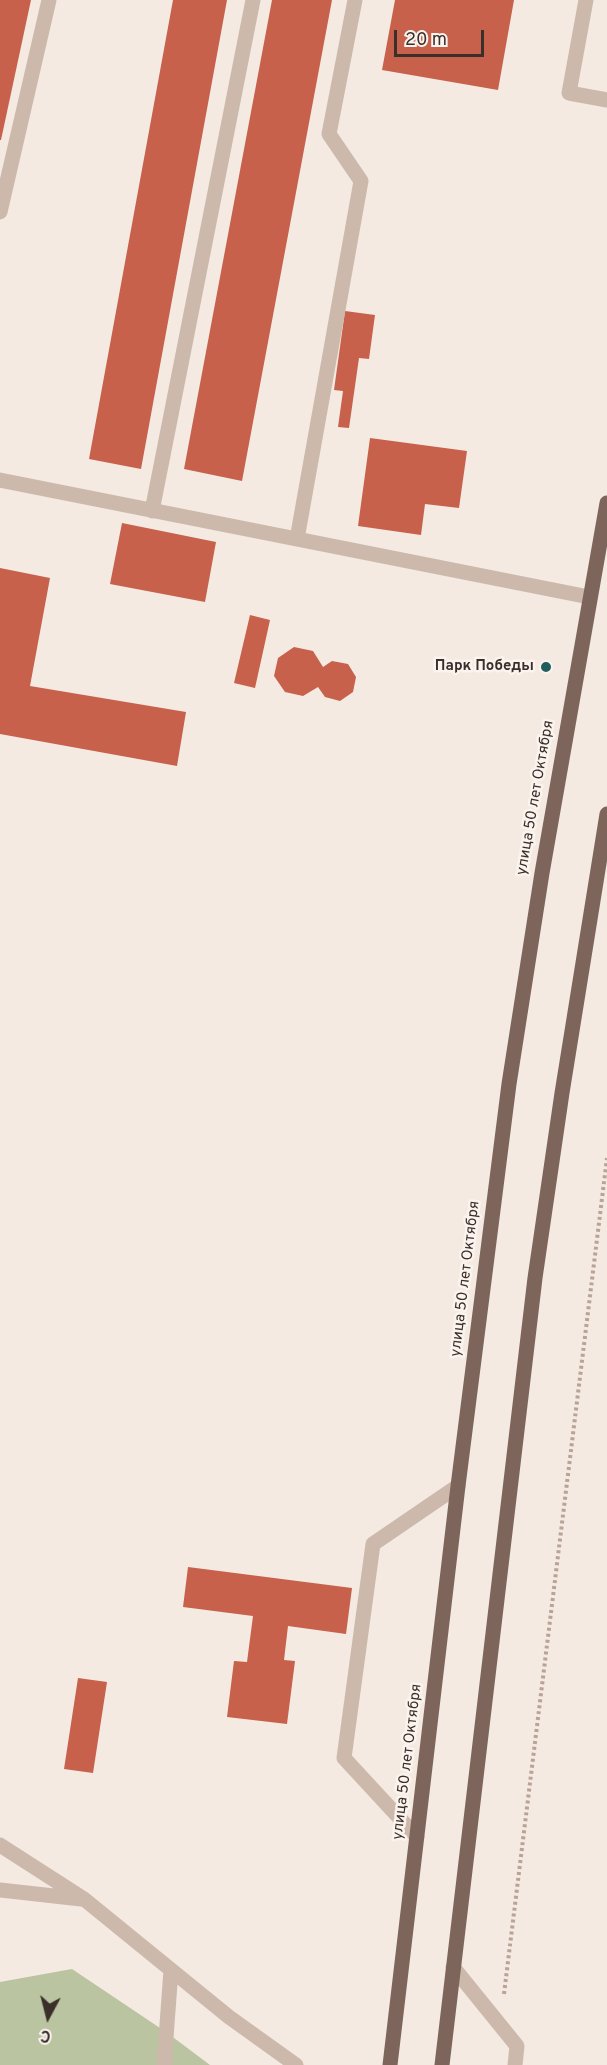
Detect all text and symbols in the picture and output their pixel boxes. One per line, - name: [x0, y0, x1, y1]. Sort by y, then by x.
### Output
- scale bar: [397, 18, 487, 56]
- text: 20 m: [405, 29, 447, 52]
- place label: Парк Победы: [435, 658, 534, 676]
- marker: Парк Победы: [539, 660, 553, 674]
- street label: улица 50 лет Октября: [514, 719, 558, 877]
- street label: улица 50 лет Октября: [448, 1200, 484, 1358]
- street label: улица 50 лет Октября: [390, 1683, 426, 1841]
- north arrow: [18, 1987, 78, 2047]
- text: С: [40, 2024, 52, 2045]

